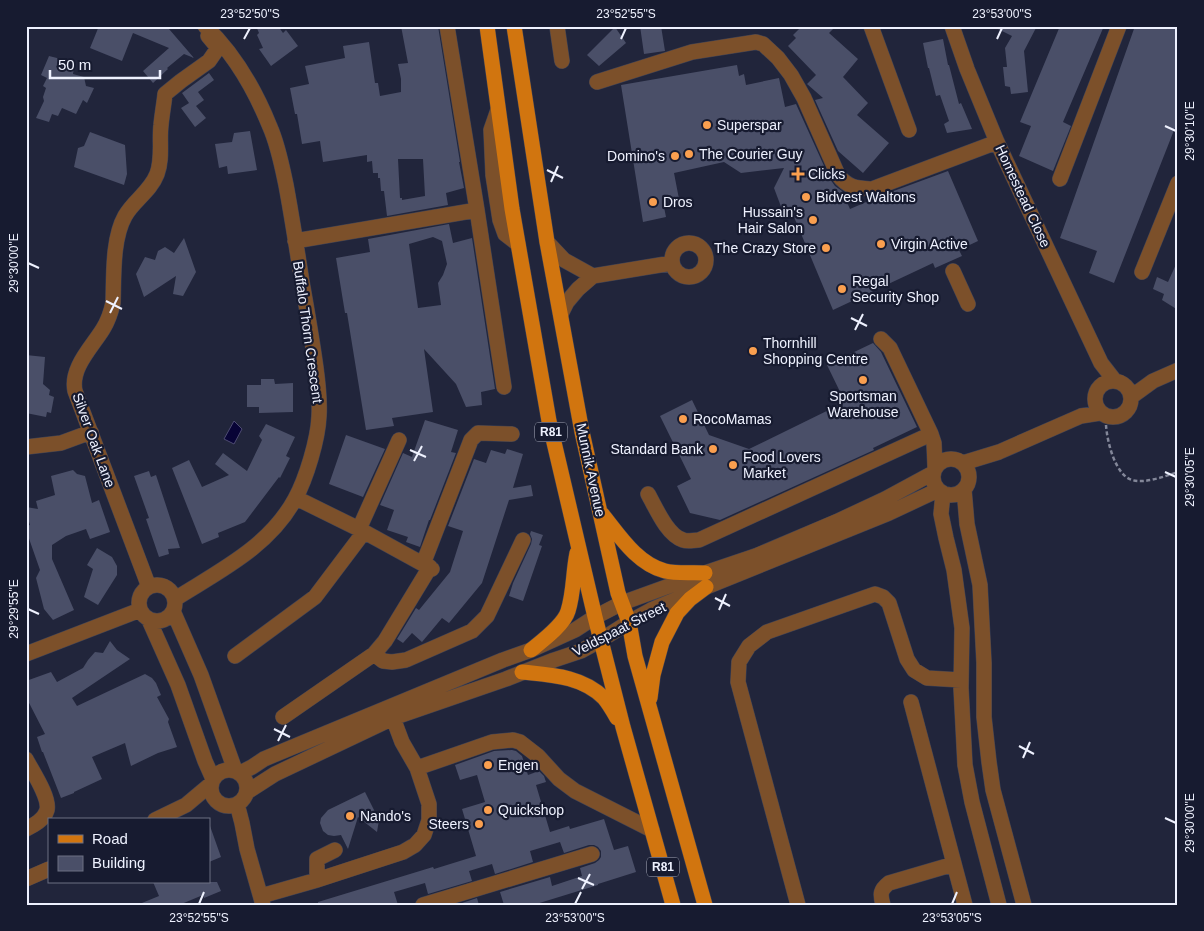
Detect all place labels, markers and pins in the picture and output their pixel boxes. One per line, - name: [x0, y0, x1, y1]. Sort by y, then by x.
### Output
- place label: Superspar: [717, 117, 782, 133]
- marker: Superspar: [701, 119, 713, 131]
- place label: The Courier Guy: [699, 146, 802, 162]
- place label: Domino's: [607, 148, 665, 164]
- marker: The Courier Guy: [683, 148, 695, 160]
- marker: Domino's: [669, 150, 681, 162]
- place label: Clicks: [808, 166, 845, 182]
- marker: Clicks: [792, 168, 804, 180]
- place label: Bidvest Waltons: [816, 189, 916, 205]
- marker: Bidvest Waltons: [800, 191, 812, 203]
- place label: Dros: [663, 194, 693, 210]
- marker: Dros: [647, 196, 659, 208]
- place label: Hussain's Hair Salon: [738, 204, 803, 236]
- marker: Hussain's Hair Salon: [807, 214, 819, 226]
- place label: Virgin Active: [891, 236, 968, 252]
- marker: Virgin Active: [875, 238, 887, 250]
- place label: The Crazy Store: [714, 240, 816, 256]
- marker: The Crazy Store: [820, 242, 832, 254]
- place label: Regal Security Shop: [852, 273, 939, 305]
- marker: Regal Security Shop: [836, 283, 848, 295]
- place label: Thornhill Shopping Centre: [763, 335, 868, 367]
- marker: Thornhill Shopping Centre: [747, 345, 759, 357]
- marker: Sportsman Warehouse: [857, 374, 869, 386]
- place label: Sportsman Warehouse: [827, 388, 899, 420]
- place label: RocoMamas: [693, 411, 772, 427]
- marker: RocoMamas: [677, 413, 689, 425]
- place label: Standard Bank: [610, 441, 704, 457]
- marker: Standard Bank: [707, 443, 719, 455]
- place label: Food Lovers Market: [743, 449, 821, 481]
- marker: Food Lovers Market: [727, 459, 739, 471]
- place label: Engen: [498, 757, 538, 773]
- marker: Engen: [482, 759, 494, 771]
- place label: Quickshop: [498, 802, 564, 818]
- marker: Quickshop: [482, 804, 494, 816]
- place label: Nando's: [360, 808, 411, 824]
- marker: Nando's: [344, 810, 356, 822]
- place label: Steers: [429, 816, 469, 832]
- marker: Steers: [473, 818, 485, 830]

